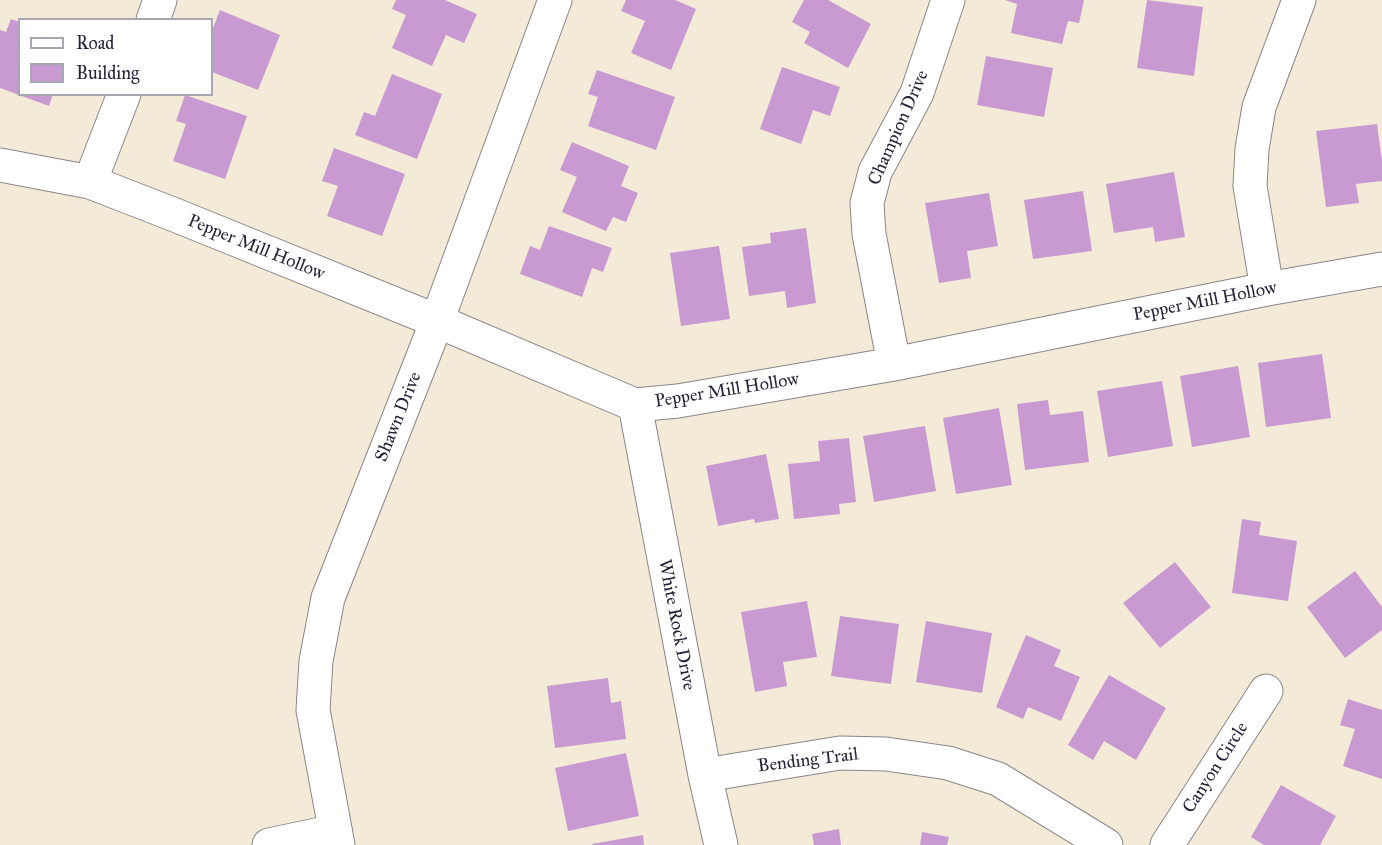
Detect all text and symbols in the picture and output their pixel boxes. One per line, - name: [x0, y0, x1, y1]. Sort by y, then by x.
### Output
- legend: [18, 18, 213, 96]
- text: Road: [76, 32, 114, 54]
- text: Building: [76, 62, 139, 84]
- street label: Champion Drive: [864, 67, 934, 189]
- street label: Pepper Mill Hollow: [184, 211, 328, 285]
- street label: Pepper Mill Hollow: [1131, 278, 1279, 326]
- street label: Shawn Drive: [371, 369, 427, 465]
- street label: Pepper Mill Hollow: [653, 369, 801, 413]
- street label: White Rock Drive: [653, 558, 699, 692]
- street label: Canyon Circle: [1179, 718, 1253, 818]
- street label: Bending Trail: [756, 744, 860, 778]

